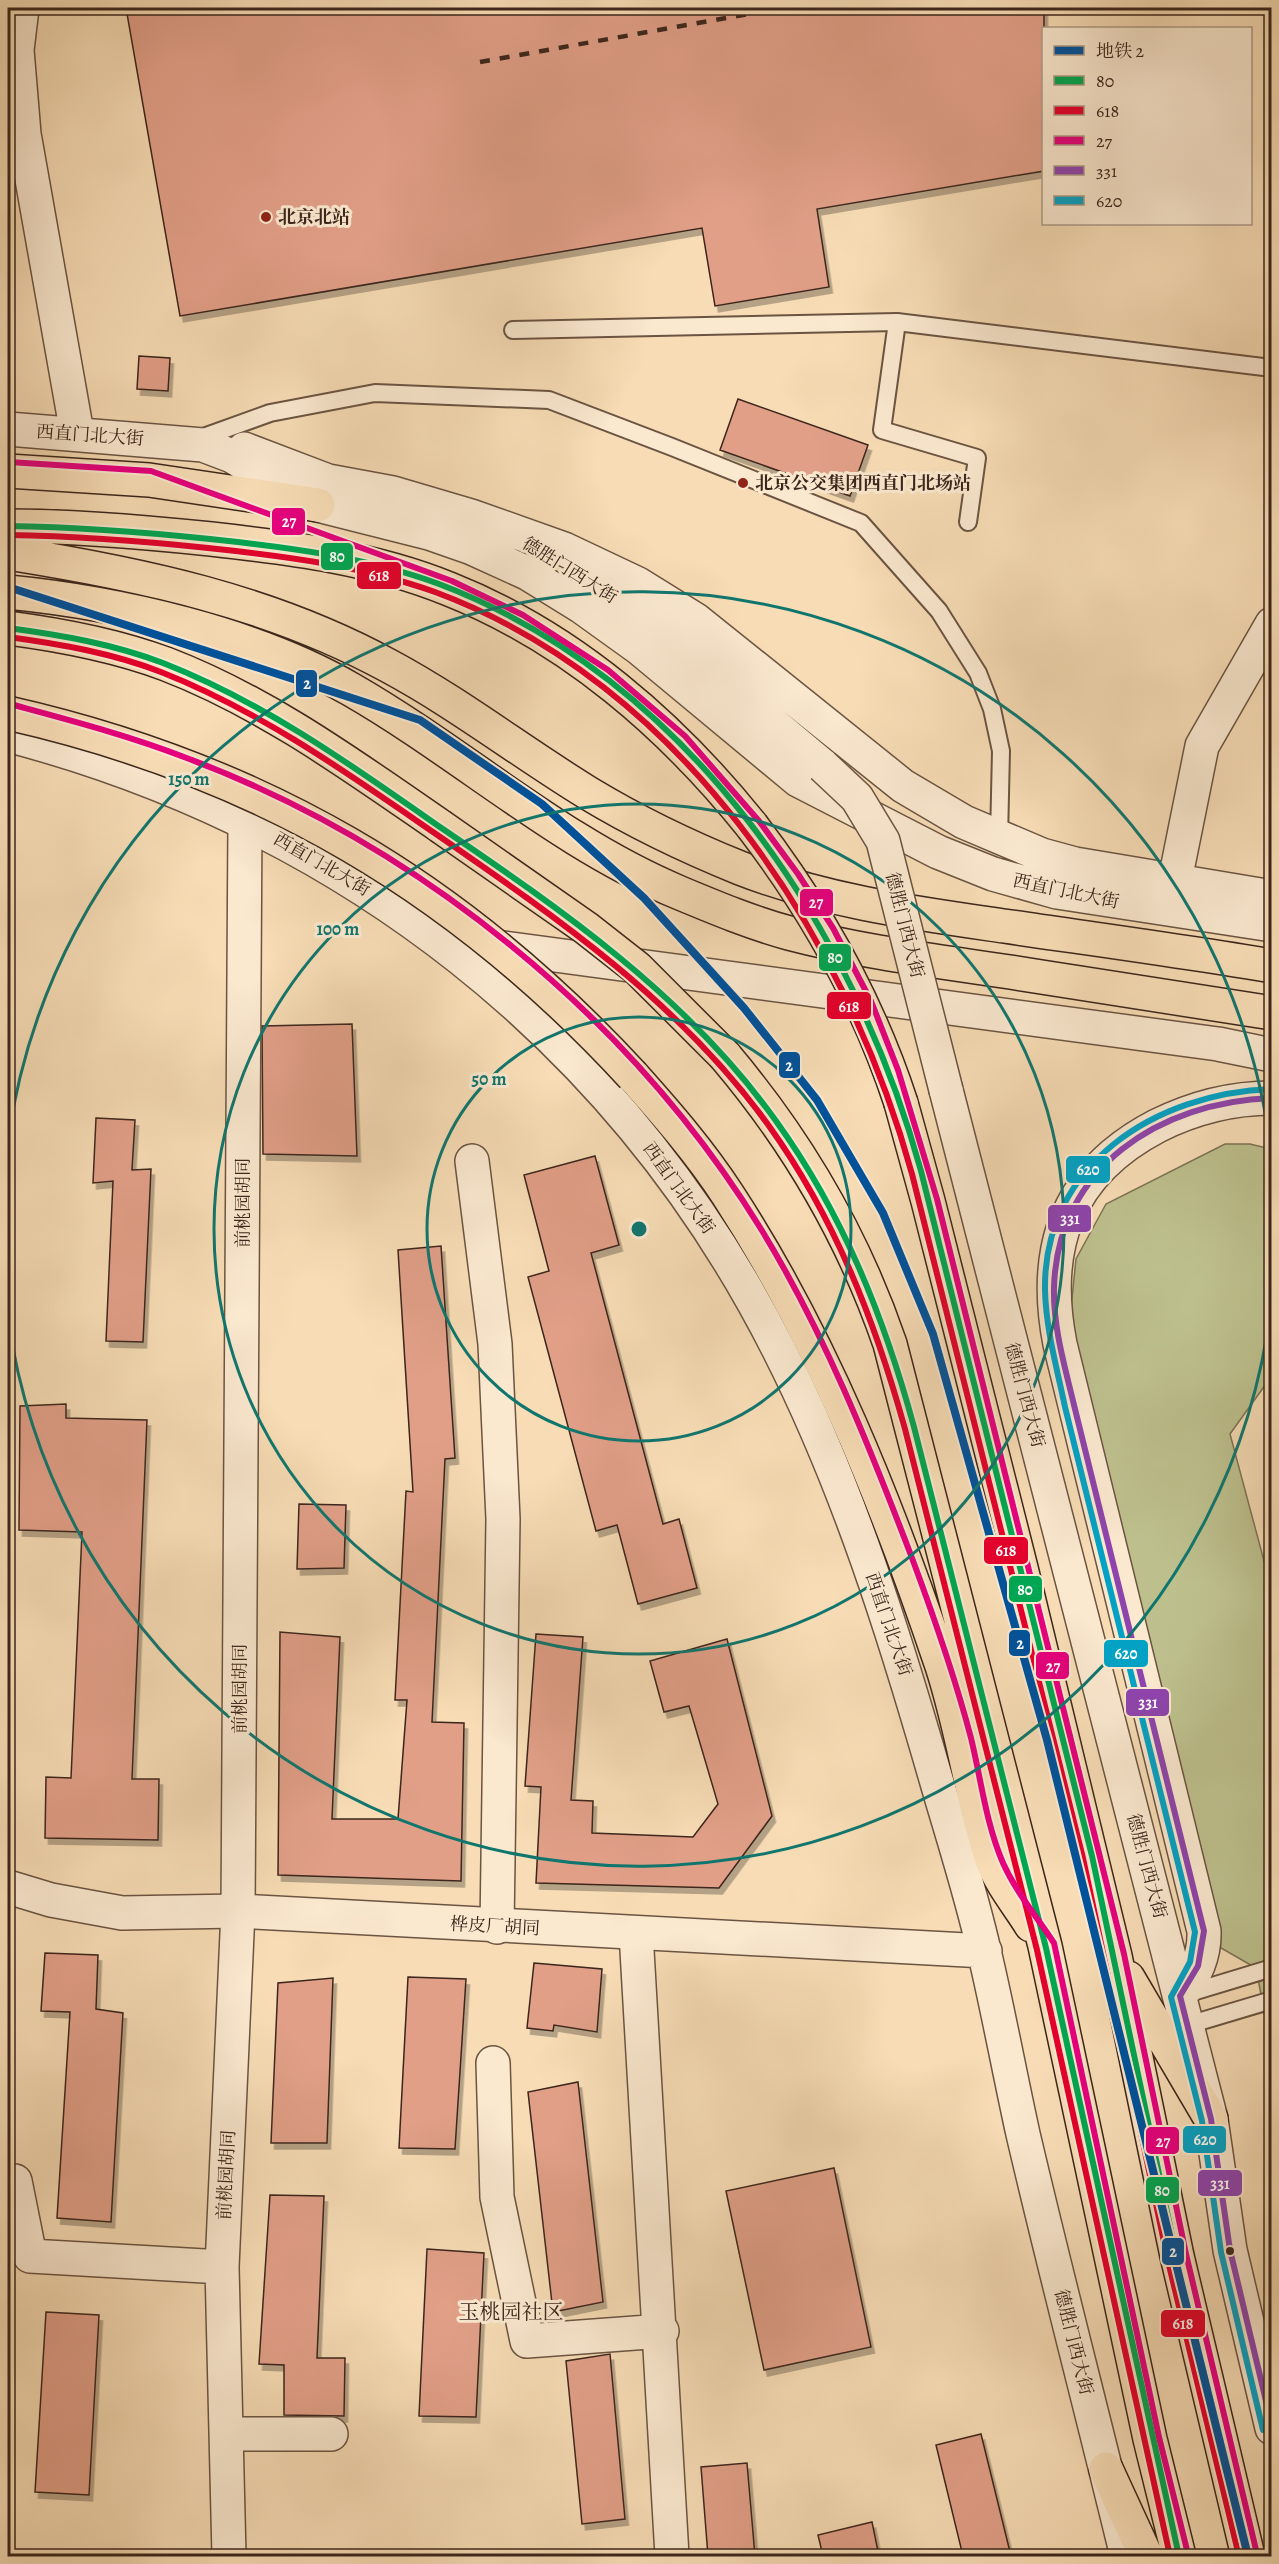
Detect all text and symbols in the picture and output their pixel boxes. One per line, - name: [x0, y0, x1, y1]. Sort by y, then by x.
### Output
- legend: [1042, 27, 1252, 225]
- text: 地铁 2: [1096, 39, 1145, 63]
- text: 80: [1096, 69, 1114, 93]
- text: 618: [1096, 99, 1119, 123]
- text: 27: [1096, 129, 1113, 153]
- text: 331: [1096, 159, 1117, 183]
- text: 620: [1096, 189, 1122, 213]
- place label: 北京北站: [278, 205, 350, 229]
- marker: 北京北站: [259, 210, 273, 224]
- street label: 西直门北大街: [35, 419, 145, 451]
- place label: 北京公交集团西直门北场站: [755, 471, 971, 495]
- marker: 北京公交集团西直门北场站: [736, 476, 750, 490]
- line badge: 27: [271, 507, 306, 536]
- text: 27: [282, 511, 296, 533]
- street label: 德胜门西大街: [518, 531, 622, 609]
- line badge: 80: [320, 542, 354, 571]
- text: 80: [329, 546, 345, 568]
- line badge: 618: [356, 561, 402, 590]
- text: 618: [369, 565, 390, 587]
- line badge: 2: [295, 669, 318, 698]
- text: 2: [303, 673, 311, 695]
- text: 150 m: [168, 767, 210, 791]
- street label: 西直门北大街: [269, 827, 375, 901]
- street label: 西直门北大街: [1011, 868, 1121, 914]
- street label: 德胜门西大街: [880, 870, 930, 980]
- line badge: 27: [799, 888, 834, 917]
- text: 27: [809, 892, 823, 914]
- text: 100 m: [317, 917, 359, 941]
- line badge: 80: [818, 943, 852, 972]
- text: 80: [827, 947, 843, 969]
- line badge: 618: [826, 991, 872, 1020]
- text: 618: [839, 996, 860, 1018]
- line badge: 2: [778, 1051, 801, 1079]
- text: 2: [785, 1055, 793, 1077]
- text: 50 m: [472, 1067, 506, 1091]
- street label: 西直门北大街: [638, 1137, 720, 1239]
- line badge: 620: [1065, 1155, 1111, 1184]
- street label: 前桃园胡同: [231, 1158, 255, 1248]
- text: 620: [1076, 1159, 1100, 1181]
- line badge: 331: [1047, 1204, 1092, 1233]
- text: 331: [1060, 1208, 1080, 1230]
- centre of rings: [629, 1219, 649, 1239]
- street label: 德胜门西大街: [999, 1340, 1051, 1450]
- line badge: 618: [983, 1536, 1029, 1565]
- text: 618: [996, 1540, 1017, 1562]
- street label: 西直门北大街: [860, 1569, 918, 1679]
- line badge: 80: [1008, 1575, 1043, 1603]
- text: 80: [1017, 1579, 1033, 1601]
- line badge: 2: [1008, 1629, 1031, 1657]
- text: 2: [1016, 1633, 1024, 1655]
- line badge: 620: [1103, 1639, 1149, 1668]
- text: 620: [1114, 1643, 1138, 1665]
- street label: 前桃园胡同: [228, 1644, 252, 1734]
- line badge: 27: [1035, 1651, 1070, 1680]
- text: 27: [1046, 1656, 1060, 1678]
- line badge: 331: [1125, 1688, 1170, 1717]
- text: 331: [1138, 1692, 1158, 1714]
- street label: 德胜门西大街: [1121, 1811, 1173, 1921]
- street label: 桦皮厂胡同: [449, 1912, 541, 1940]
- line badge: 620: [1182, 2125, 1227, 2154]
- line badge: 27: [1145, 2126, 1180, 2155]
- street label: 前桃园胡同: [212, 2129, 240, 2221]
- text: 620: [1193, 2129, 1217, 2151]
- text: 27: [1156, 2131, 1170, 2153]
- line badge: 331: [1197, 2169, 1243, 2197]
- text: 331: [1210, 2173, 1230, 2195]
- line badge: 80: [1145, 2176, 1180, 2204]
- text: 80: [1154, 2180, 1170, 2202]
- line badge: 2: [1161, 2237, 1185, 2266]
- text: 2: [1169, 2241, 1177, 2263]
- unlabelled marker: [1224, 2245, 1236, 2257]
- street label: 德胜门西大街: [1049, 2287, 1099, 2397]
- district label: 玉桃园社区: [459, 2298, 564, 2326]
- line badge: 618: [1160, 2309, 1206, 2338]
- text: 618: [1173, 2313, 1194, 2335]

